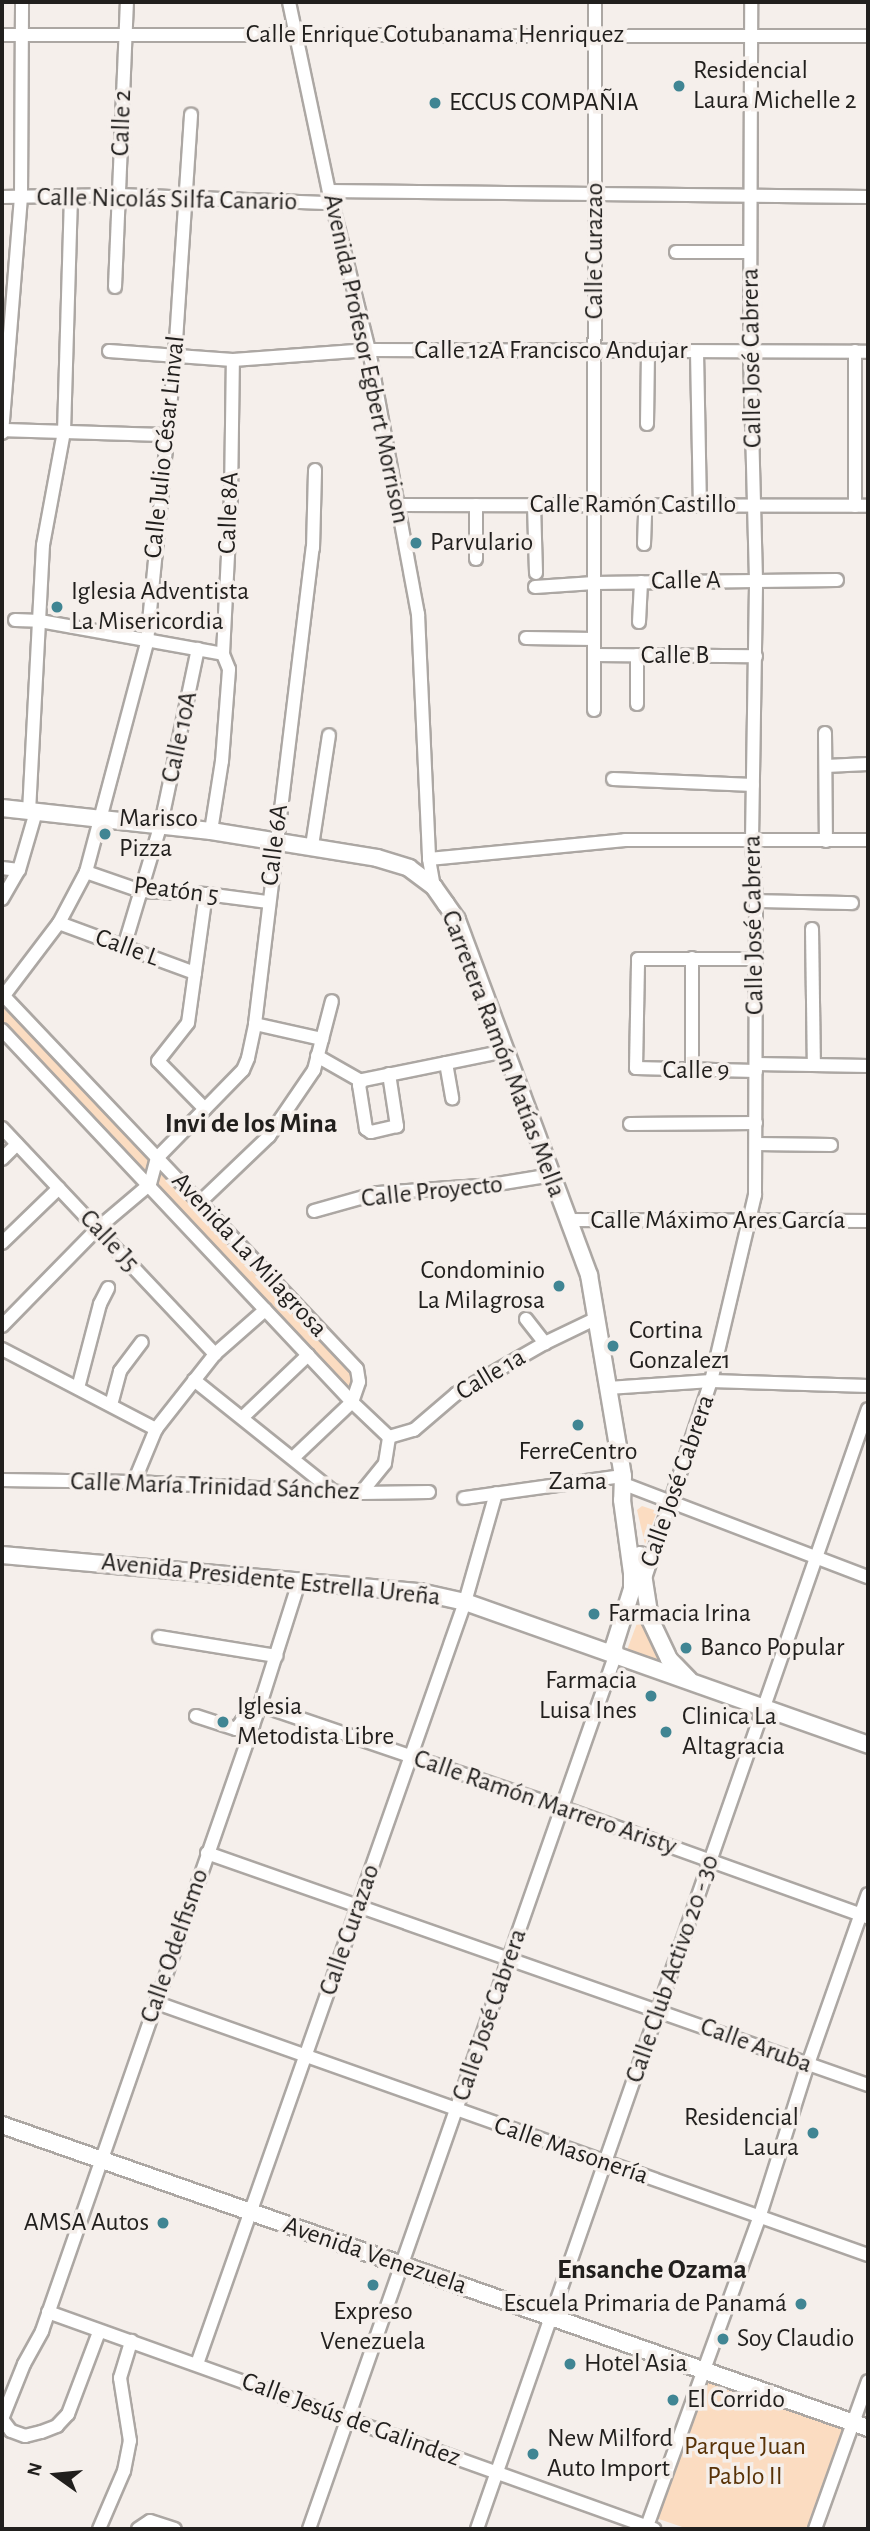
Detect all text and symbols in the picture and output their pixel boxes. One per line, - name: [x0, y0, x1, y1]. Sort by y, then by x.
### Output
- street label: Calle Enrique Cotubanama Henriquez: [246, 19, 624, 51]
- place label: Residencial Laura Michelle 2: [693, 55, 857, 116]
- marker: Residencial Laura Michelle 2: [671, 78, 687, 94]
- place label: ECCUS COMPAÑIA: [449, 87, 638, 119]
- street label: Calle 2: [105, 89, 139, 157]
- marker: ECCUS COMPAÑIA: [427, 95, 443, 111]
- street label: Calle Nicolás Silfa Canario: [36, 182, 298, 218]
- street label: Calle Curazao: [579, 183, 611, 319]
- street label: Avenida Profesor Egbert Morrison: [316, 191, 416, 527]
- street label: Calle José Cabrera: [735, 268, 769, 448]
- street label: Calle Julio César Linval: [138, 334, 192, 560]
- street label: Calle 12A Francisco Andujar: [414, 335, 688, 367]
- street label: Calle 8A: [212, 471, 246, 555]
- street label: Calle Ramón Castillo: [530, 489, 736, 521]
- place label: Parvulario: [430, 527, 533, 559]
- marker: Parvulario: [408, 535, 424, 551]
- street label: Calle A: [651, 565, 721, 597]
- place label: Iglesia Adventista La Misericordia: [71, 576, 249, 638]
- marker: Iglesia Adventista La Misericordia: [49, 599, 65, 615]
- street label: Calle B: [641, 640, 709, 672]
- street label: Calle 10A: [155, 689, 205, 785]
- street label: Calle 6A: [255, 802, 295, 888]
- place label: Marisco Pizza: [119, 803, 198, 864]
- marker: Marisco Pizza: [97, 826, 113, 842]
- street label: Calle José Cabrera: [737, 835, 771, 1015]
- street label: Peatón 5: [132, 870, 220, 912]
- street label: Carretera Ramón Matías Mella: [434, 906, 572, 1202]
- street label: Calle L: [91, 922, 163, 974]
- street label: Calle 9: [663, 1055, 729, 1087]
- district label: Invi de los Mina: [165, 1107, 337, 1141]
- street label: Avenida La Milagrosa: [164, 1166, 334, 1344]
- street label: Calle Proyecto: [360, 1169, 504, 1215]
- street label: Calle J5: [73, 1203, 145, 1279]
- street label: Calle Máximo Ares García: [590, 1205, 846, 1237]
- place label: Condominio La Milagrosa: [417, 1255, 545, 1316]
- marker: Condominio La Milagrosa: [551, 1278, 567, 1294]
- place label: Cortina Gonzalez1: [629, 1315, 731, 1376]
- marker: Cortina Gonzalez1: [603, 1336, 623, 1356]
- street label: Calle 1a: [451, 1342, 531, 1408]
- street label: Calle José Cabrera: [634, 1391, 722, 1571]
- marker: FerreCentro Zama: [570, 1417, 586, 1433]
- place label: FerreCentro Zama: [519, 1436, 637, 1498]
- street label: Calle María Trinidad Sánchez: [70, 1466, 360, 1508]
- street label: Avenida Presidente Estrella Ureña: [100, 1547, 442, 1613]
- place label: Farmacia Irina: [608, 1598, 751, 1630]
- marker: Farmacia Irina: [586, 1606, 602, 1622]
- place label: Banco Popular: [700, 1632, 844, 1664]
- marker: Banco Popular: [678, 1640, 694, 1656]
- place label: Farmacia Luisa Ines: [539, 1665, 637, 1726]
- marker: Farmacia Luisa Ines: [643, 1688, 659, 1704]
- place label: Iglesia Metodista Libre: [237, 1691, 394, 1752]
- place label: Clinica La Altagracia: [682, 1701, 785, 1762]
- marker: Iglesia Metodista Libre: [215, 1714, 231, 1730]
- marker: Clinica La Altagracia: [656, 1722, 676, 1742]
- street label: Calle Ramón Marrero Aristy: [409, 1743, 681, 1863]
- street label: Calle Club Activo 20 - 30: [619, 1851, 727, 2087]
- street label: Calle Curazao: [313, 1860, 387, 2000]
- street label: Calle Odelfismo: [134, 1865, 216, 2027]
- street label: Calle José Cabrera: [446, 1925, 534, 2105]
- street label: Calle Aruba: [696, 2011, 816, 2081]
- place label: Residencial Laura: [684, 2102, 799, 2164]
- street label: Calle Masonería: [490, 2110, 652, 2192]
- marker: Residencial Laura: [805, 2125, 821, 2141]
- place label: AMSA Autos: [24, 2207, 149, 2239]
- street label: Avenida Venezuela: [279, 2210, 471, 2302]
- marker: AMSA Autos: [155, 2215, 171, 2231]
- district label: Ensanche Ozama: [557, 2253, 747, 2287]
- marker: Expreso Venezuela: [365, 2277, 381, 2293]
- place label: Escuela Primaria de Panamá: [503, 2288, 787, 2320]
- place label: Expreso Venezuela: [320, 2296, 426, 2358]
- marker: Escuela Primaria de Panamá: [793, 2296, 809, 2312]
- place label: Soy Claudio: [737, 2323, 854, 2355]
- marker: Soy Claudio: [715, 2331, 731, 2347]
- place label: Hotel Asia: [584, 2348, 688, 2380]
- marker: Hotel Asia: [562, 2356, 578, 2372]
- street label: Calle Jesús de Galindez: [237, 2366, 465, 2474]
- place label: El Corrido: [687, 2384, 785, 2416]
- marker: El Corrido: [665, 2392, 681, 2408]
- place label: New Milford Auto Import: [547, 2423, 673, 2484]
- park label: Parque Juan Pablo II: [684, 2431, 806, 2492]
- north arrow: [21, 2440, 91, 2510]
- marker: New Milford Auto Import: [525, 2446, 541, 2462]
- text: N: [24, 2461, 46, 2478]

